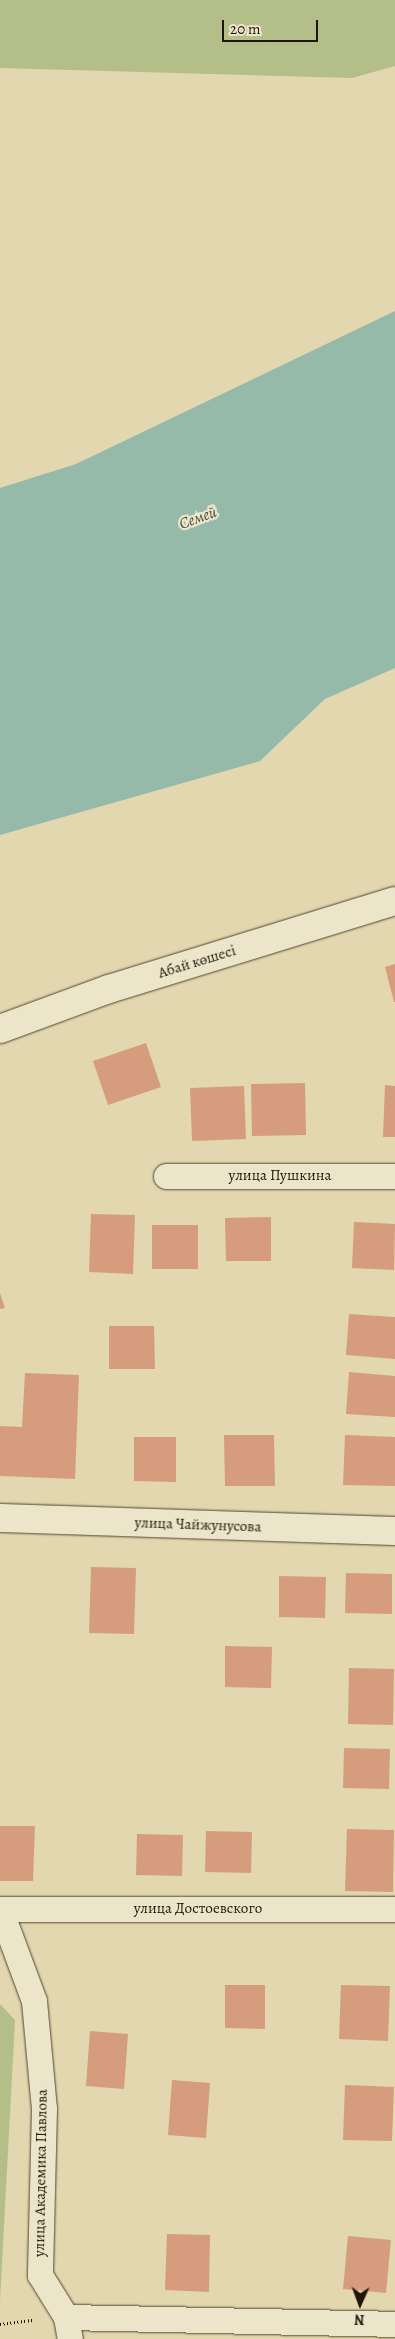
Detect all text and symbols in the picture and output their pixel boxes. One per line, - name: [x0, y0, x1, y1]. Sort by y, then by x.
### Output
- scale bar: [225, 10, 321, 42]
- text: 20 m: [230, 19, 261, 39]
- water label: Семей: [177, 502, 219, 534]
- street label: Абай көшесі: [156, 942, 238, 982]
- street label: улица Пушкина: [229, 1167, 331, 1185]
- street label: улица Чайжунусова: [134, 1514, 262, 1536]
- street label: улица Достоевского: [134, 1900, 262, 1918]
- street label: улица Академика Павлова: [31, 2089, 51, 2257]
- north arrow: [335, 2279, 385, 2329]
- text: N: [354, 2310, 365, 2329]

